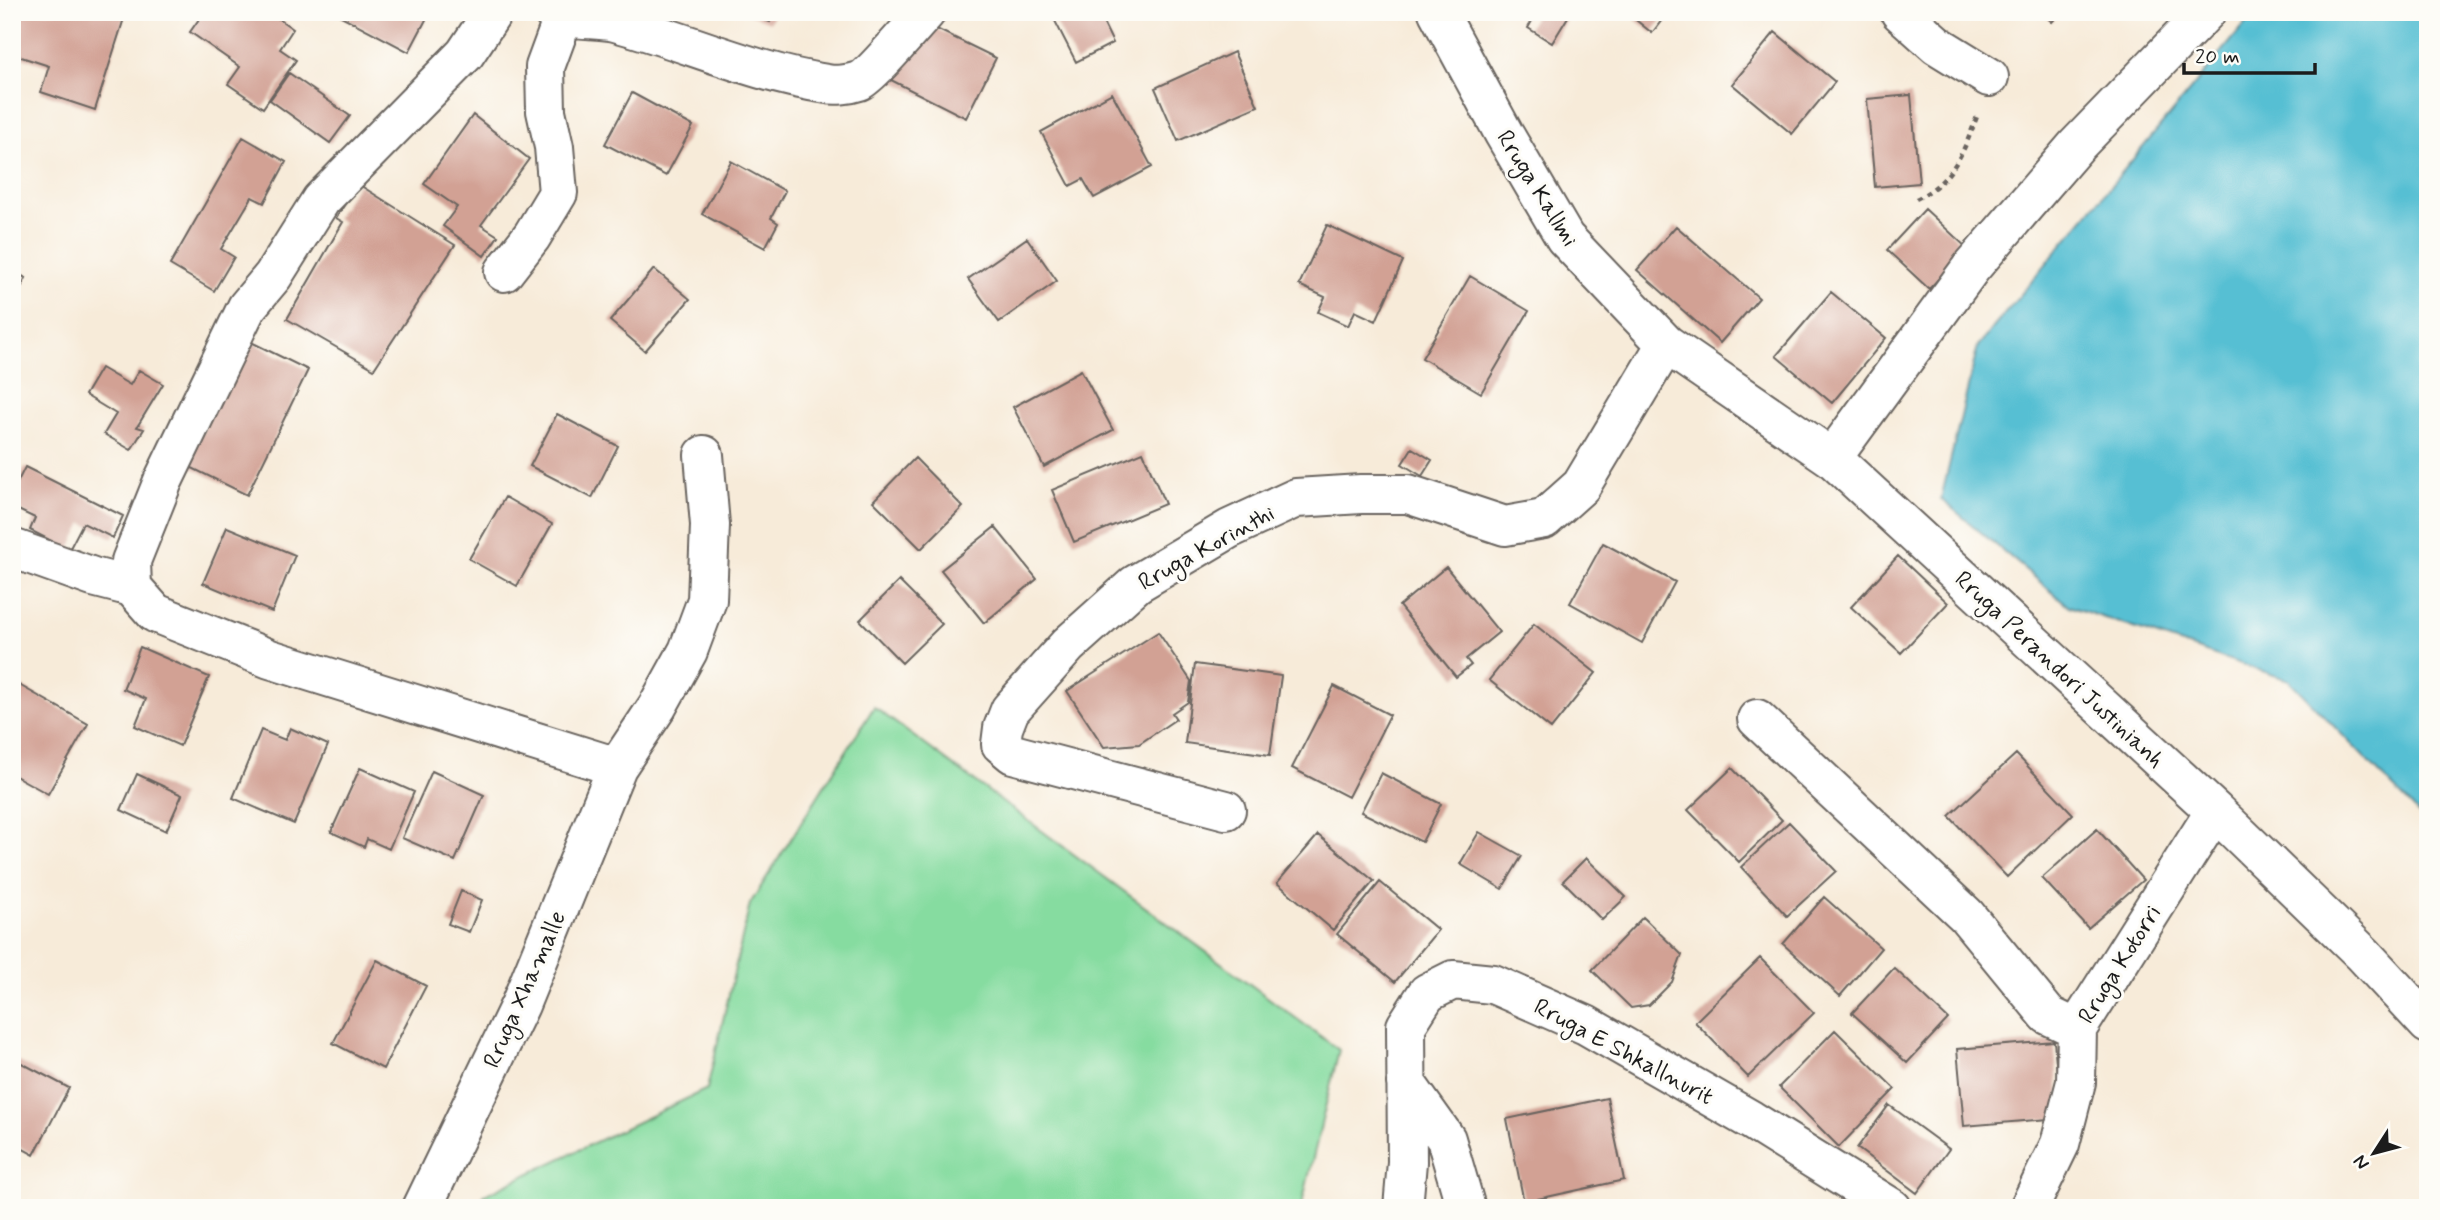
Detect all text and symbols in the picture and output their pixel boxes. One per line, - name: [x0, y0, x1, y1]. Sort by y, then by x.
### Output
- scale bar: [2184, 32, 2316, 76]
- text: 20 m: [2195, 43, 2240, 71]
- street label: Rruga Kallmi: [1487, 125, 1585, 254]
- street label: Rruga Korinthi: [1133, 498, 1281, 600]
- street label: Rruga Perandori Justinianh: [1946, 565, 2171, 777]
- street label: Rruga Kotorri: [2071, 900, 2171, 1031]
- street label: Rruga Xhamalle: [477, 906, 576, 1074]
- street label: Rruga E Shkallnurit: [1527, 992, 1719, 1115]
- north arrow: [2338, 1118, 2408, 1188]
- text: N: [2348, 1150, 2375, 1175]

